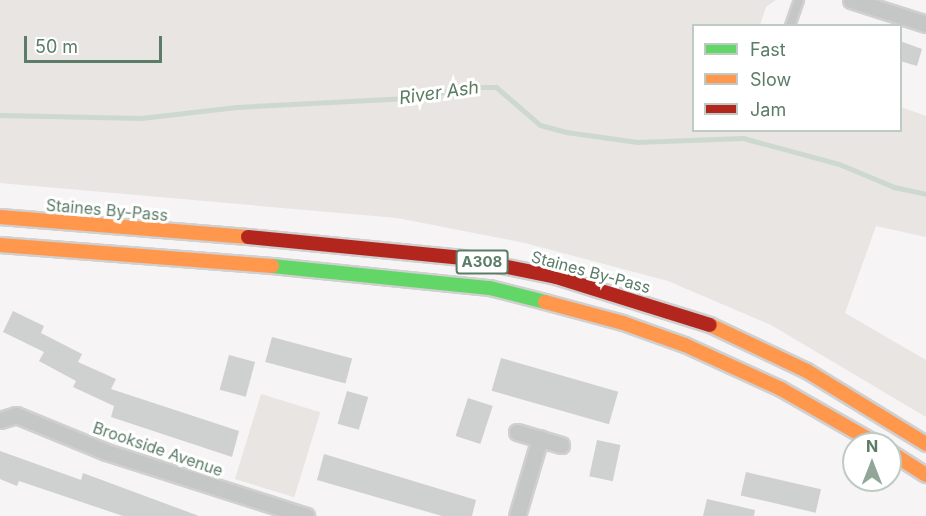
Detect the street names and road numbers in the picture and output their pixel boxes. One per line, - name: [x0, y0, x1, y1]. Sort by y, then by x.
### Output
- street label: Staines By-Pass: [45, 195, 169, 225]
- street label: Staines By-Pass: [529, 247, 653, 297]
- road number: A308: [455, 250, 509, 274]
- street label: Brookside Avenue: [90, 418, 226, 480]

